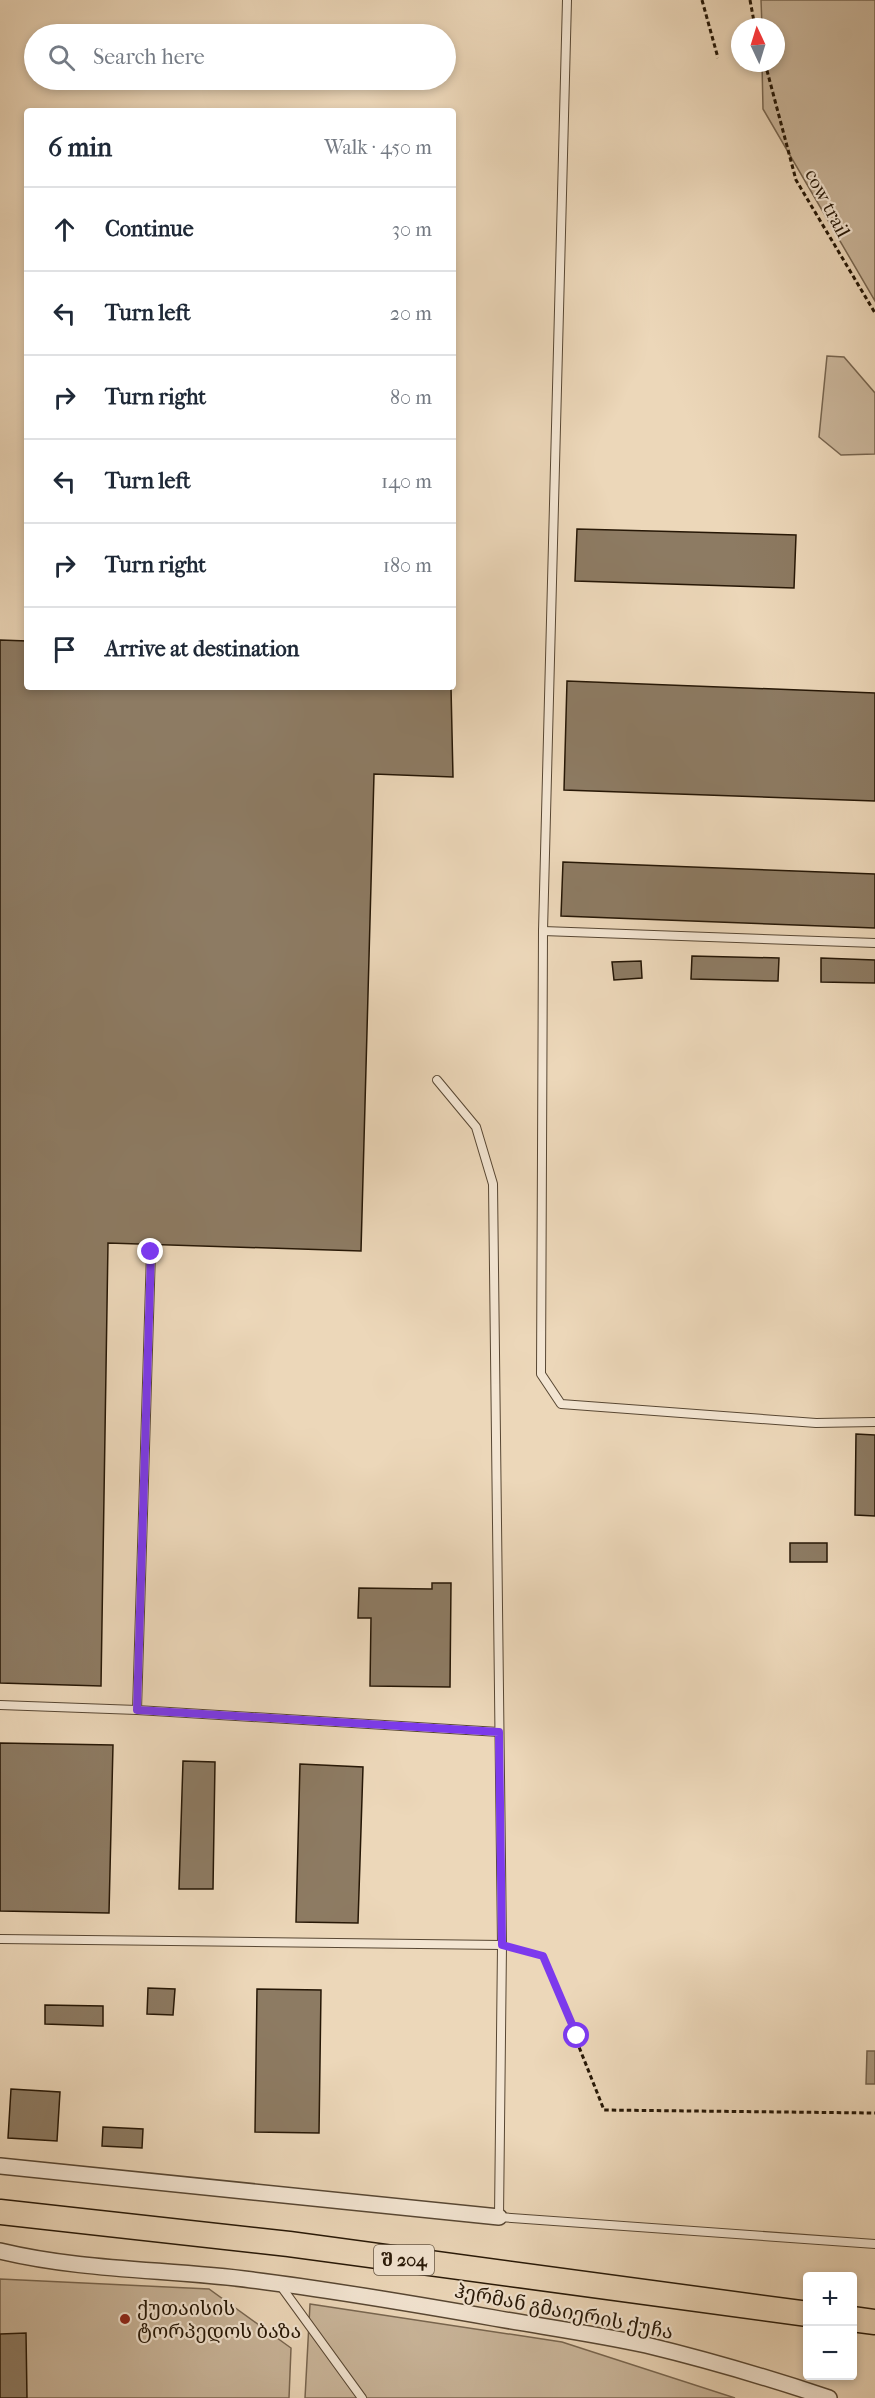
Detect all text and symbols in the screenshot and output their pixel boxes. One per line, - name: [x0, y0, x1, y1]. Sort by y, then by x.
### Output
- north arrow: [731, 18, 785, 72]
- search box: [24, 24, 456, 90]
- icon: search: [45, 41, 78, 74]
- text: Search here: [93, 44, 205, 70]
- text: 6 min: [48, 132, 112, 163]
- text: Walk · 450 m: [324, 136, 432, 159]
- street label: cow trail: [800, 165, 855, 242]
- icon: ahead: [48, 213, 81, 246]
- text: Continue: [105, 216, 194, 242]
- text: 30 m: [392, 218, 432, 241]
- icon: left: [48, 297, 81, 330]
- text: Turn left: [105, 300, 191, 326]
- text: 20 m: [390, 302, 432, 325]
- icon: right: [48, 381, 81, 414]
- text: Turn right: [105, 384, 206, 410]
- text: 80 m: [390, 386, 432, 409]
- icon: left: [48, 465, 81, 498]
- text: Turn left: [105, 468, 191, 494]
- text: 140 m: [381, 470, 432, 493]
- icon: right: [48, 549, 81, 582]
- text: Turn right: [105, 552, 206, 578]
- text: 180 m: [383, 554, 432, 577]
- icon: arrive: [48, 633, 81, 666]
- text: Arrive at destination: [105, 636, 299, 662]
- route end: [137, 1238, 163, 1264]
- route start: [563, 2022, 589, 2048]
- road number: შ 204: [374, 2245, 434, 2275]
- map controls: [803, 2272, 857, 2380]
- button: +: [803, 2272, 857, 2326]
- street label: ჰერმან გმაიერის ქუჩა: [453, 2279, 675, 2344]
- place label: ქუთაისის ტორპედოს ბაზა: [137, 2297, 301, 2343]
- marker: ქუთაისის ტორპედოს ბაზა: [118, 2312, 132, 2326]
- button: −: [803, 2326, 857, 2380]

